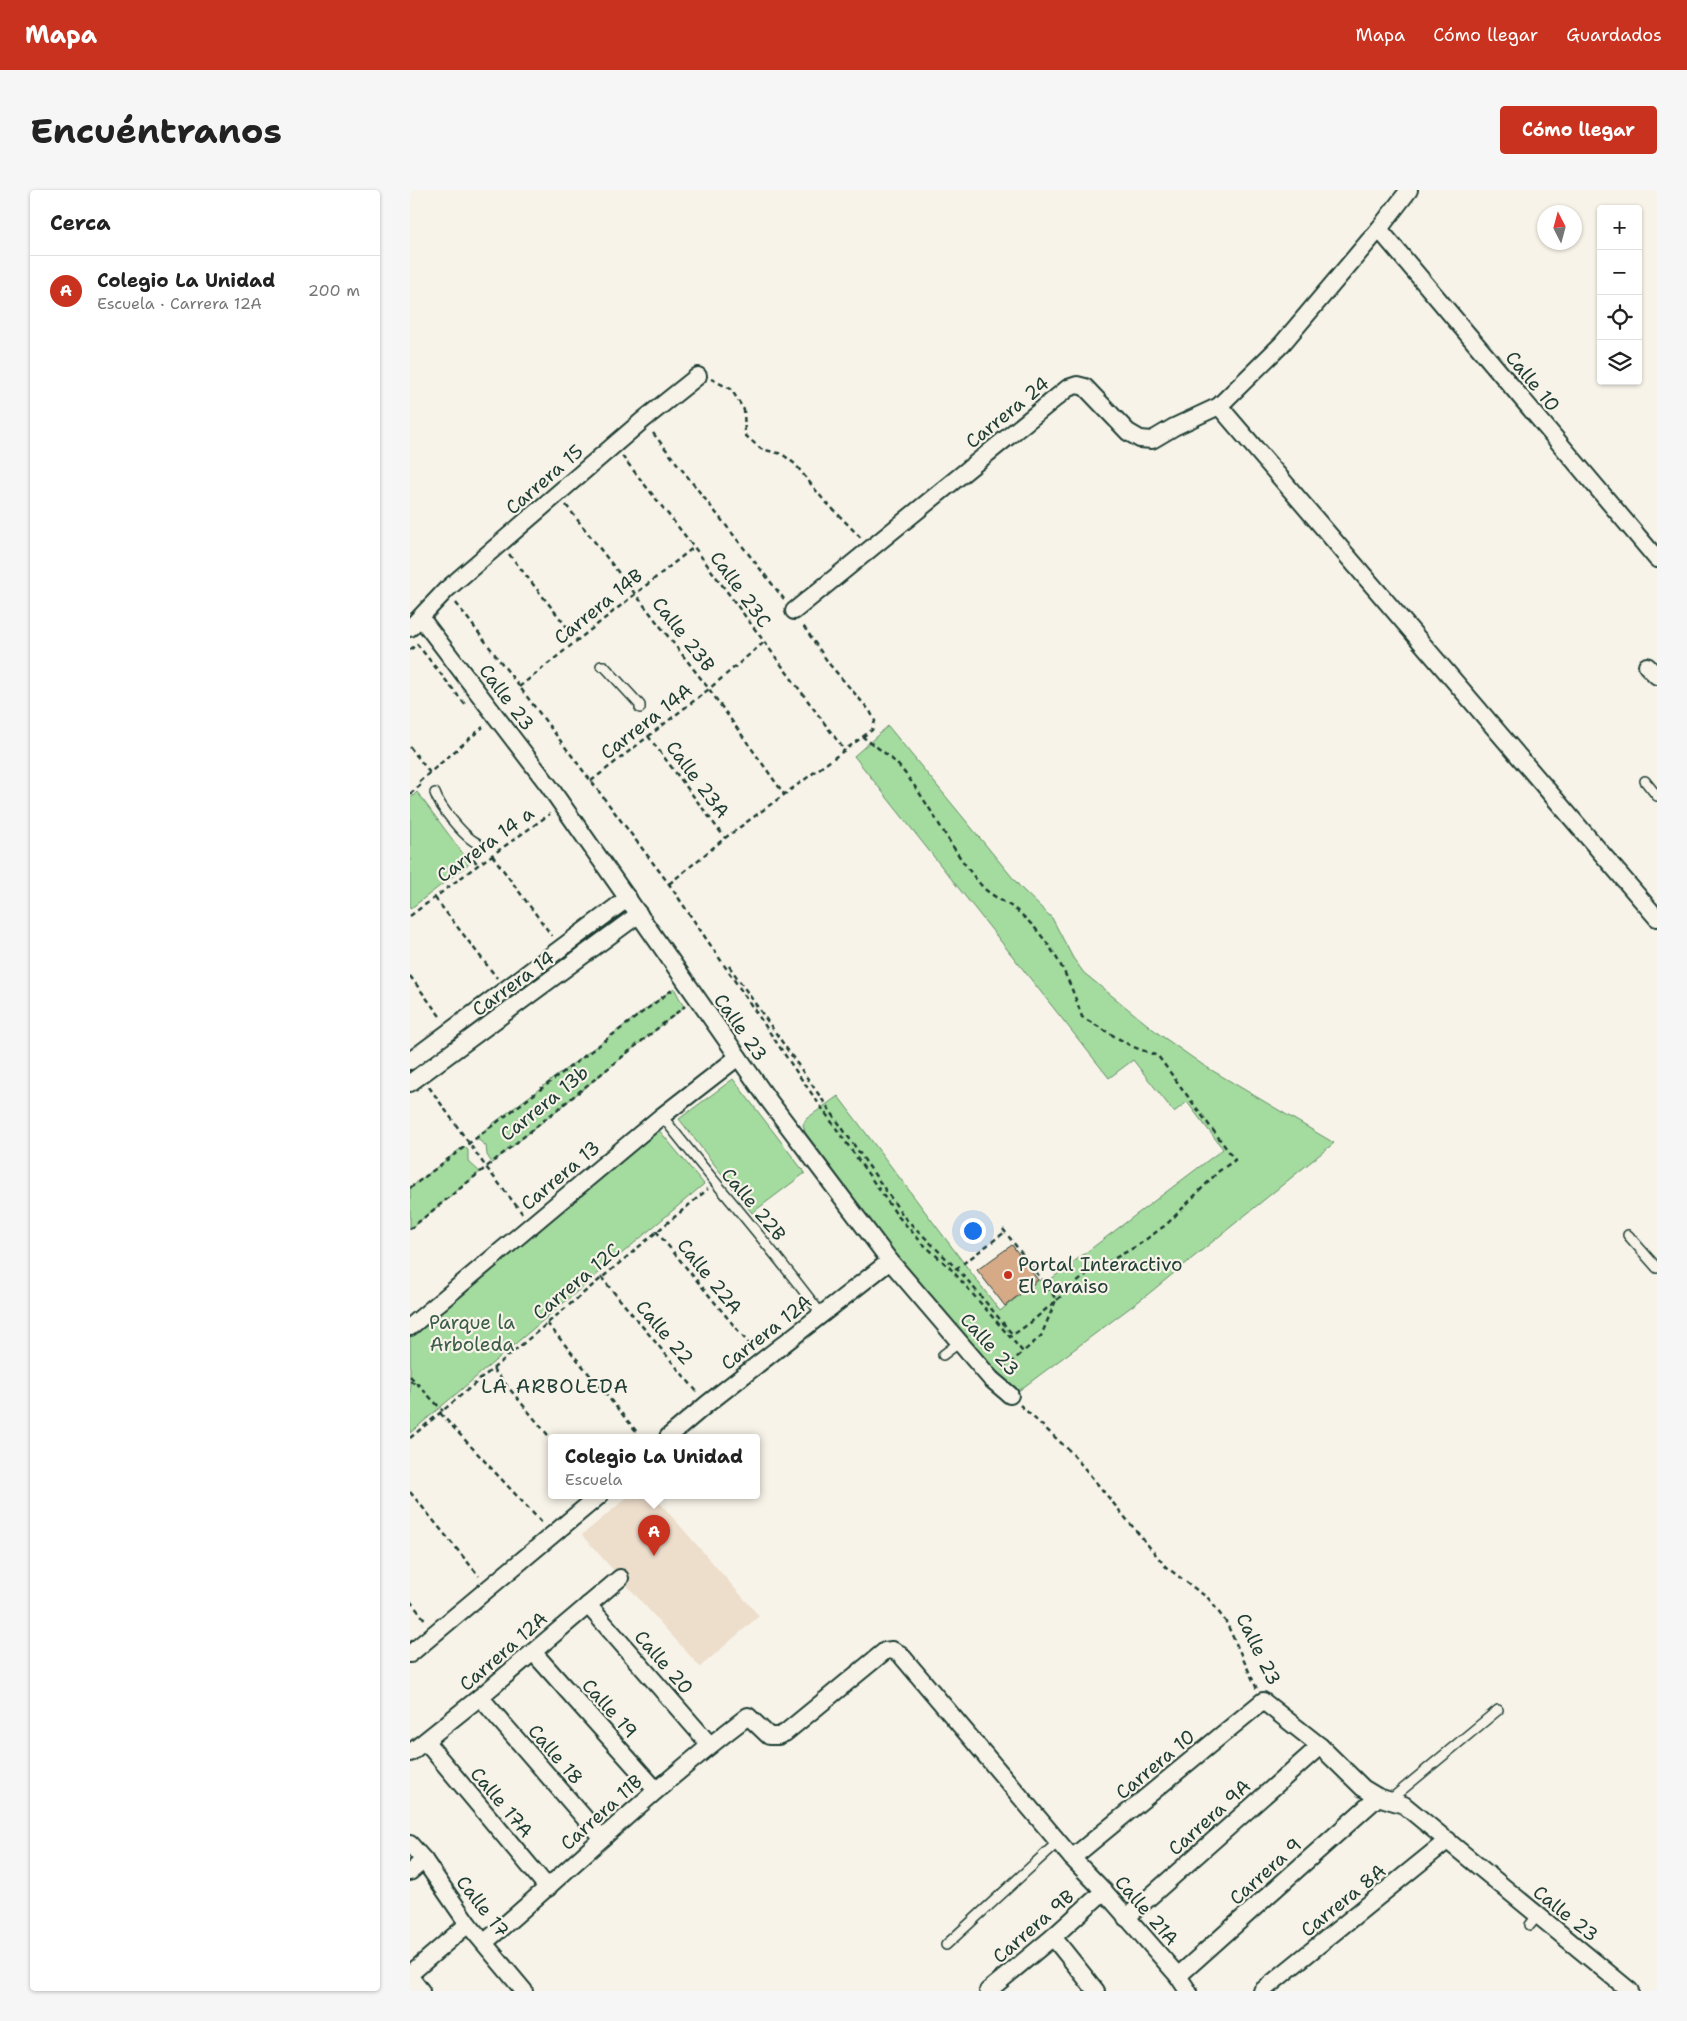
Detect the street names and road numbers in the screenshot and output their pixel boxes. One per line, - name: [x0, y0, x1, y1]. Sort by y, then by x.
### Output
- street label: Calle 10: [1500, 346, 1565, 417]
- street label: Carrera 24: [960, 371, 1054, 454]
- street label: Carrera 15: [500, 439, 588, 520]
- street label: Calle 23C: [704, 546, 777, 633]
- street label: Carrera 14B: [549, 563, 648, 650]
- street label: Calle 23B: [647, 592, 721, 677]
- street label: Calle 23: [473, 659, 540, 736]
- street label: Carrera 14A: [595, 678, 697, 765]
- street label: Calle 23A: [660, 736, 735, 823]
- street label: Carrera 14 a: [432, 801, 539, 888]
- street label: Carrera 14: [467, 945, 560, 1022]
- street label: Calle 23: [708, 988, 773, 1066]
- street label: Carrera 13b: [495, 1060, 594, 1147]
- street label: Carrera 13: [516, 1135, 605, 1216]
- street label: Calle 22B: [716, 1163, 791, 1246]
- street label: Calle 22A: [671, 1233, 748, 1319]
- street label: Carrera 12C: [527, 1237, 625, 1325]
- street label: Carrera 12A: [716, 1289, 817, 1376]
- street label: Calle 22: [630, 1295, 699, 1370]
- street label: Calle 23: [954, 1307, 1025, 1381]
- street label: Carrera 12A: [454, 1606, 553, 1697]
- street label: Calle 23: [1230, 1609, 1287, 1689]
- street label: Calle 20: [629, 1625, 699, 1700]
- street label: Calle 19: [576, 1673, 643, 1743]
- street label: Calle 18: [522, 1719, 589, 1790]
- street label: Carrera 10: [1110, 1724, 1200, 1805]
- street label: Calle 17A: [465, 1762, 539, 1843]
- street label: Carrera 11B: [555, 1769, 648, 1856]
- street label: Carrera 9A: [1163, 1774, 1256, 1861]
- street label: Carrera 9: [1224, 1832, 1307, 1910]
- street label: Carrera 8A: [1296, 1858, 1391, 1942]
- street label: Calle 17: [451, 1870, 515, 1942]
- street label: Calle 21A: [1109, 1870, 1184, 1951]
- street label: Calle 23: [1528, 1879, 1604, 1947]
- street label: Carrera 9B: [987, 1884, 1079, 1969]

